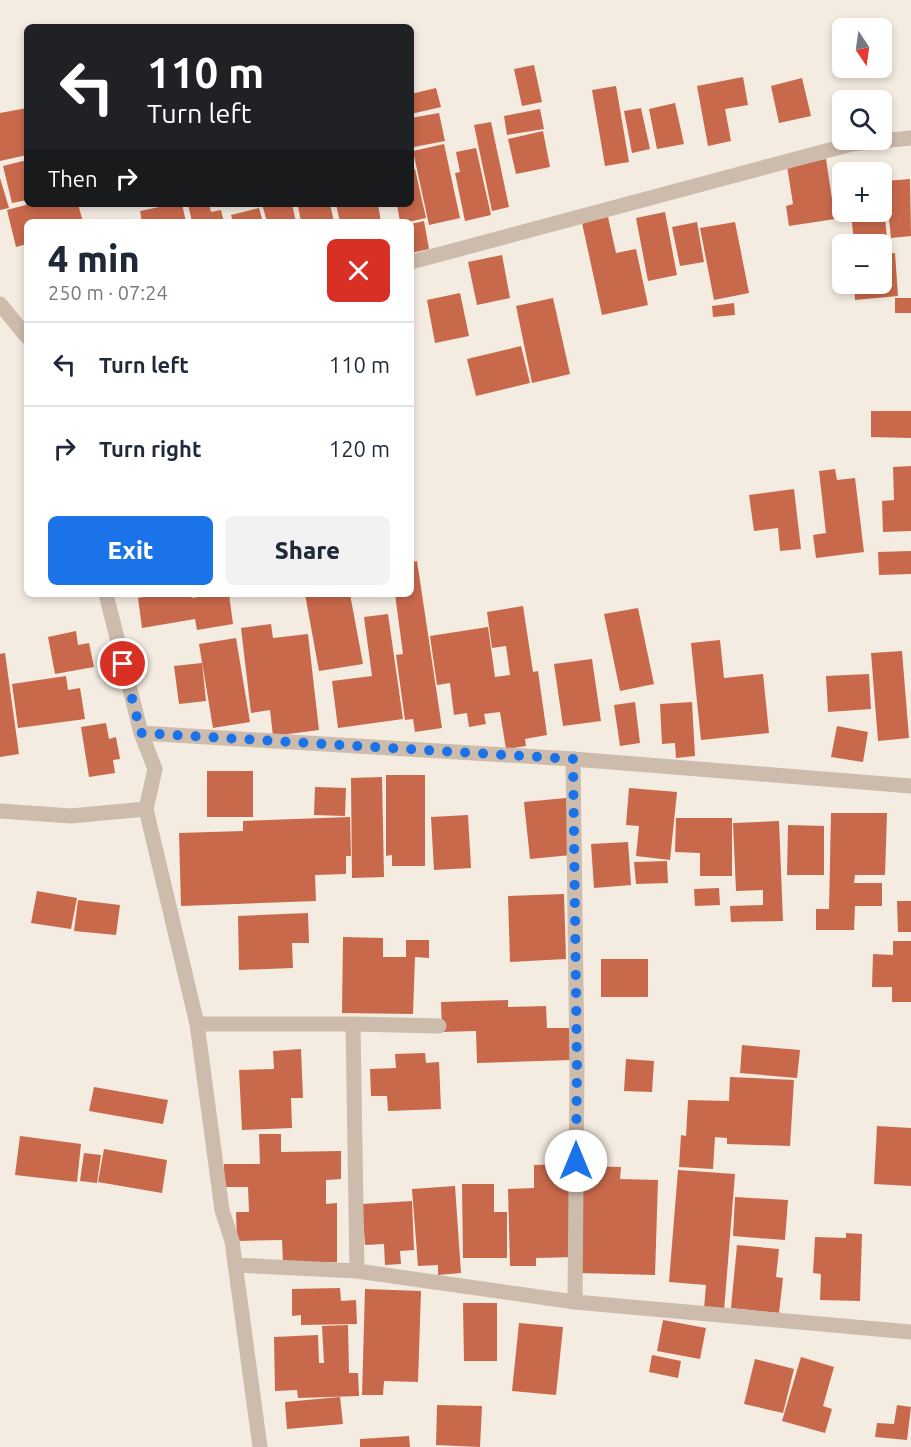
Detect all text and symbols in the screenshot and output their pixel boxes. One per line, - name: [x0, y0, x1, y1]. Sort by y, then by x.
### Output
- north arrow: [832, 18, 892, 78]
- map controls: [832, 18, 892, 294]
- icon: left: [48, 48, 126, 126]
- text: 110 m: [147, 49, 264, 96]
- button: search: [832, 90, 892, 150]
- text: Turn left: [147, 98, 251, 128]
- icon: right: [110, 162, 143, 195]
- button: +: [832, 162, 892, 222]
- text: Then: [48, 166, 98, 191]
- button: −: [832, 234, 892, 294]
- text: 4 min: [48, 238, 140, 279]
- button: close: [327, 239, 390, 302]
- text: 250 m · 07:24: [48, 281, 168, 304]
- icon: left: [48, 348, 81, 381]
- text: Turn left: [99, 352, 189, 377]
- text: 110 m: [329, 352, 390, 377]
- icon: right: [48, 432, 81, 465]
- text: Turn right: [99, 436, 201, 461]
- text: 120 m: [329, 436, 390, 461]
- button: Exit: [48, 516, 213, 585]
- button: Share: [225, 516, 390, 585]
- pin: [97, 638, 148, 689]
- icon: arrive: [106, 647, 139, 680]
- position arrow: [544, 1129, 608, 1193]

